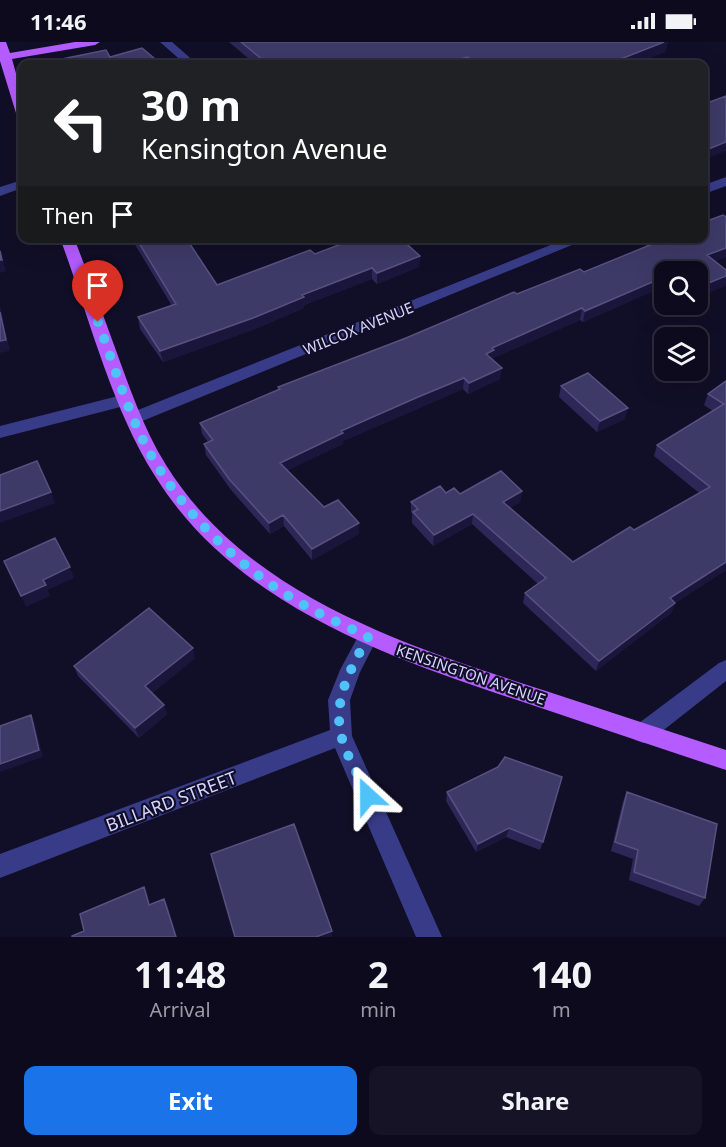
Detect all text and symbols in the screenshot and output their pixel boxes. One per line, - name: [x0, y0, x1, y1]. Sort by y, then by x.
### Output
- text: 11:46: [30, 6, 87, 36]
- text: 30 m: [141, 76, 241, 133]
- icon: left: [42, 84, 120, 162]
- text: Kensington Avenue: [141, 130, 387, 167]
- icon: arrive: [106, 198, 139, 231]
- text: Then: [42, 200, 94, 230]
- pin: [72, 260, 123, 322]
- map controls: [654, 261, 708, 381]
- button: search: [654, 261, 708, 315]
- icon: arrive: [81, 269, 114, 302]
- street label: WILCOX AVENUE: [300, 297, 416, 359]
- button: layers: [654, 327, 708, 381]
- street label: KENSINGTON AVENUE: [394, 639, 548, 709]
- position arrow: [336, 764, 400, 828]
- street label: BILLARD STREET: [102, 765, 240, 837]
- text: 11:48: [134, 950, 226, 999]
- text: 2: [368, 950, 389, 999]
- text: 140: [530, 950, 592, 999]
- text: Arrival: [150, 996, 211, 1023]
- text: min: [360, 996, 396, 1023]
- text: m: [552, 996, 571, 1023]
- button: Exit: [24, 1066, 357, 1135]
- button: Share: [369, 1066, 702, 1135]

